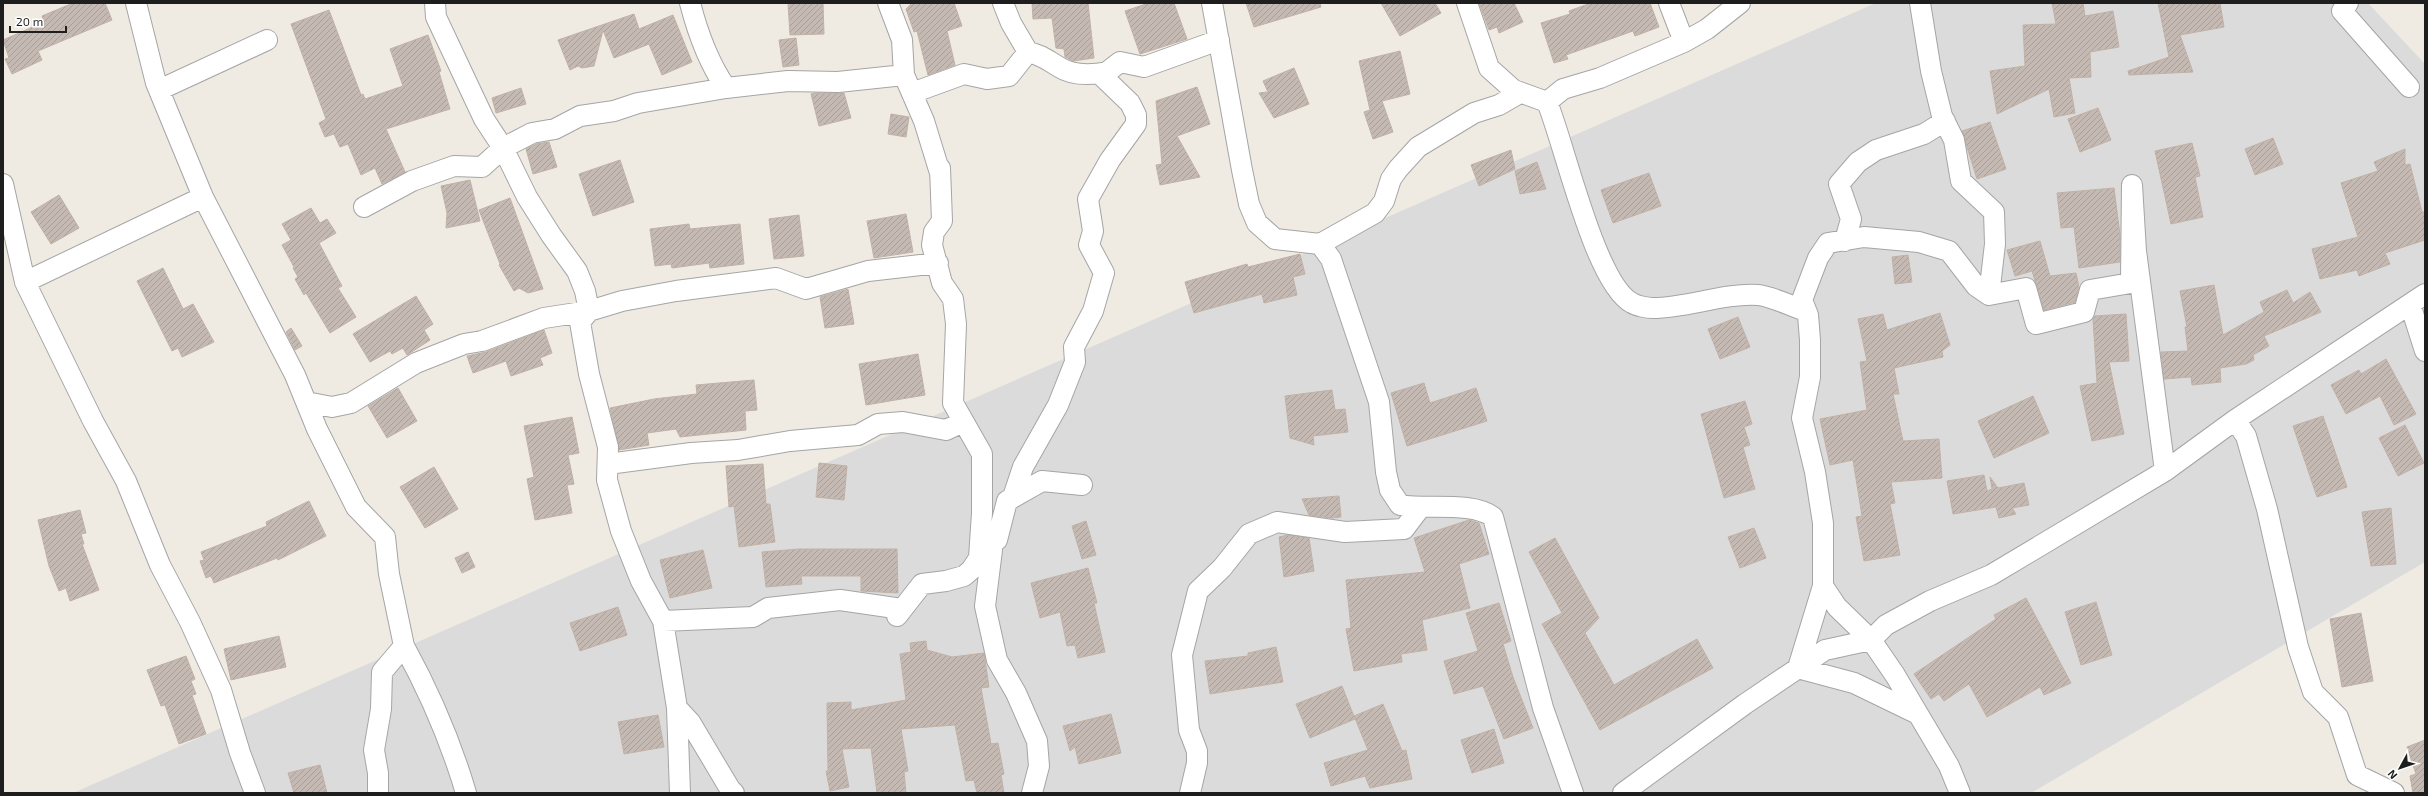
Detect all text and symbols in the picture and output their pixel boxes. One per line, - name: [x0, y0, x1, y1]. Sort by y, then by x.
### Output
- scale bar: [10, 8, 66, 34]
- text: 20 m: [16, 14, 43, 28]
- north arrow: [2380, 748, 2420, 788]
- text: N: [2384, 767, 2399, 782]

